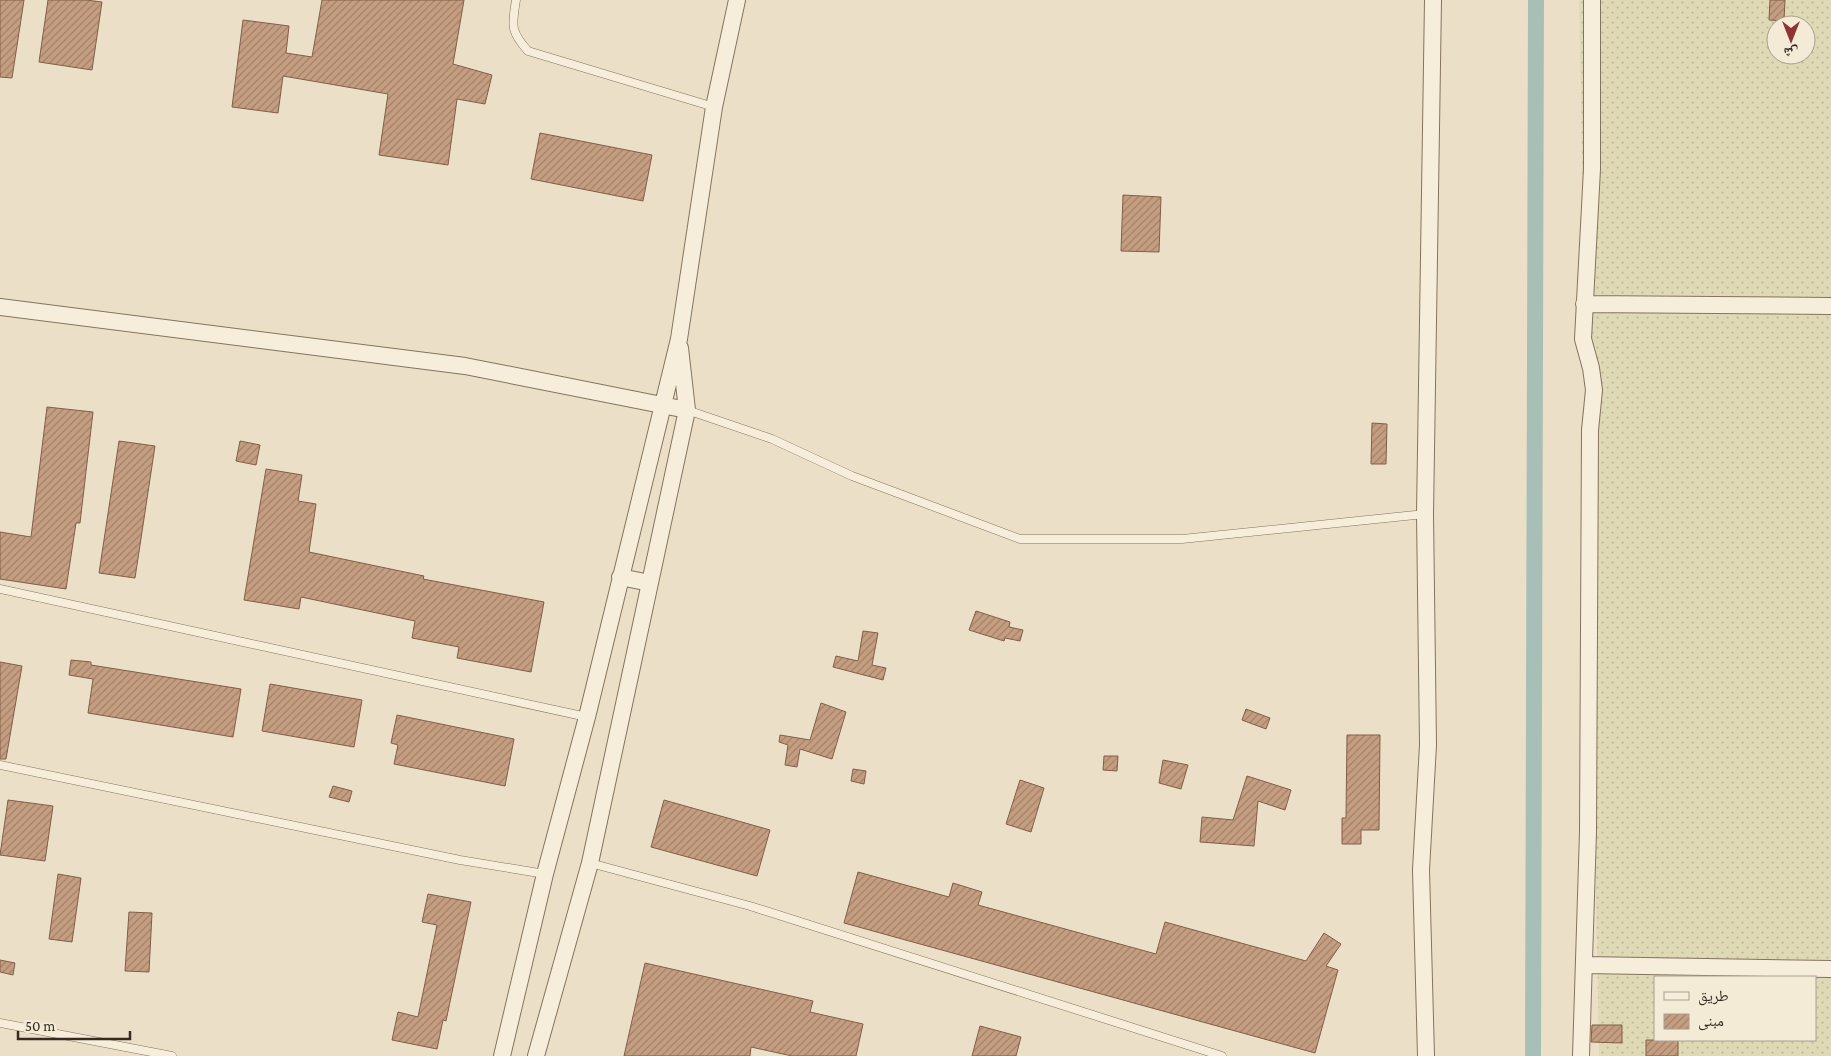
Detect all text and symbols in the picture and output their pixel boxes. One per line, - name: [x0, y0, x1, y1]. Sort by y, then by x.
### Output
- north arrow: [1766, 15, 1816, 65]
- text: ش: [1783, 44, 1798, 61]
- legend: [1654, 976, 1816, 1041]
- text: طريق: [1698, 988, 1729, 1006]
- scale bar: [18, 1008, 130, 1040]
- text: مبنى: [1698, 1013, 1724, 1031]
- text: 50 m: [25, 1018, 55, 1034]

